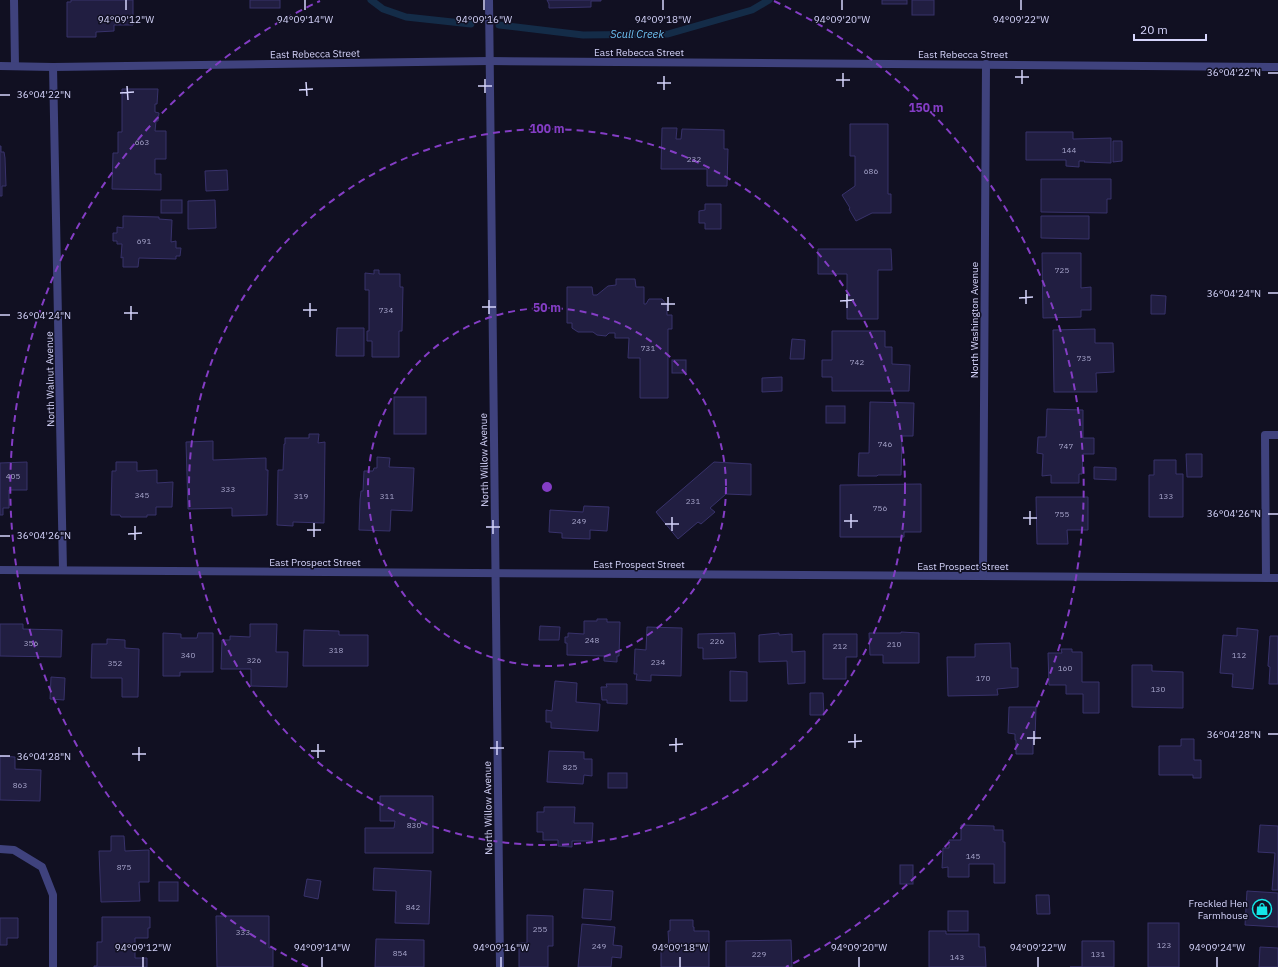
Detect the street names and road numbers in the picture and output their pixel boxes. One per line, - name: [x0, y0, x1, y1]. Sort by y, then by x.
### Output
- street label: East Rebecca Street: [594, 46, 684, 59]
- street label: East Rebecca Street: [270, 47, 361, 61]
- street label: East Rebecca Street: [918, 48, 1008, 61]
- street label: North Washington Avenue: [968, 261, 981, 378]
- street label: North Walnut Avenue: [43, 331, 57, 427]
- street label: North Willow Avenue: [477, 413, 491, 507]
- street label: East Prospect Street: [269, 556, 361, 569]
- street label: East Prospect Street: [593, 558, 685, 571]
- street label: East Prospect Street: [917, 560, 1009, 573]
- street label: North Willow Avenue: [481, 761, 495, 855]

